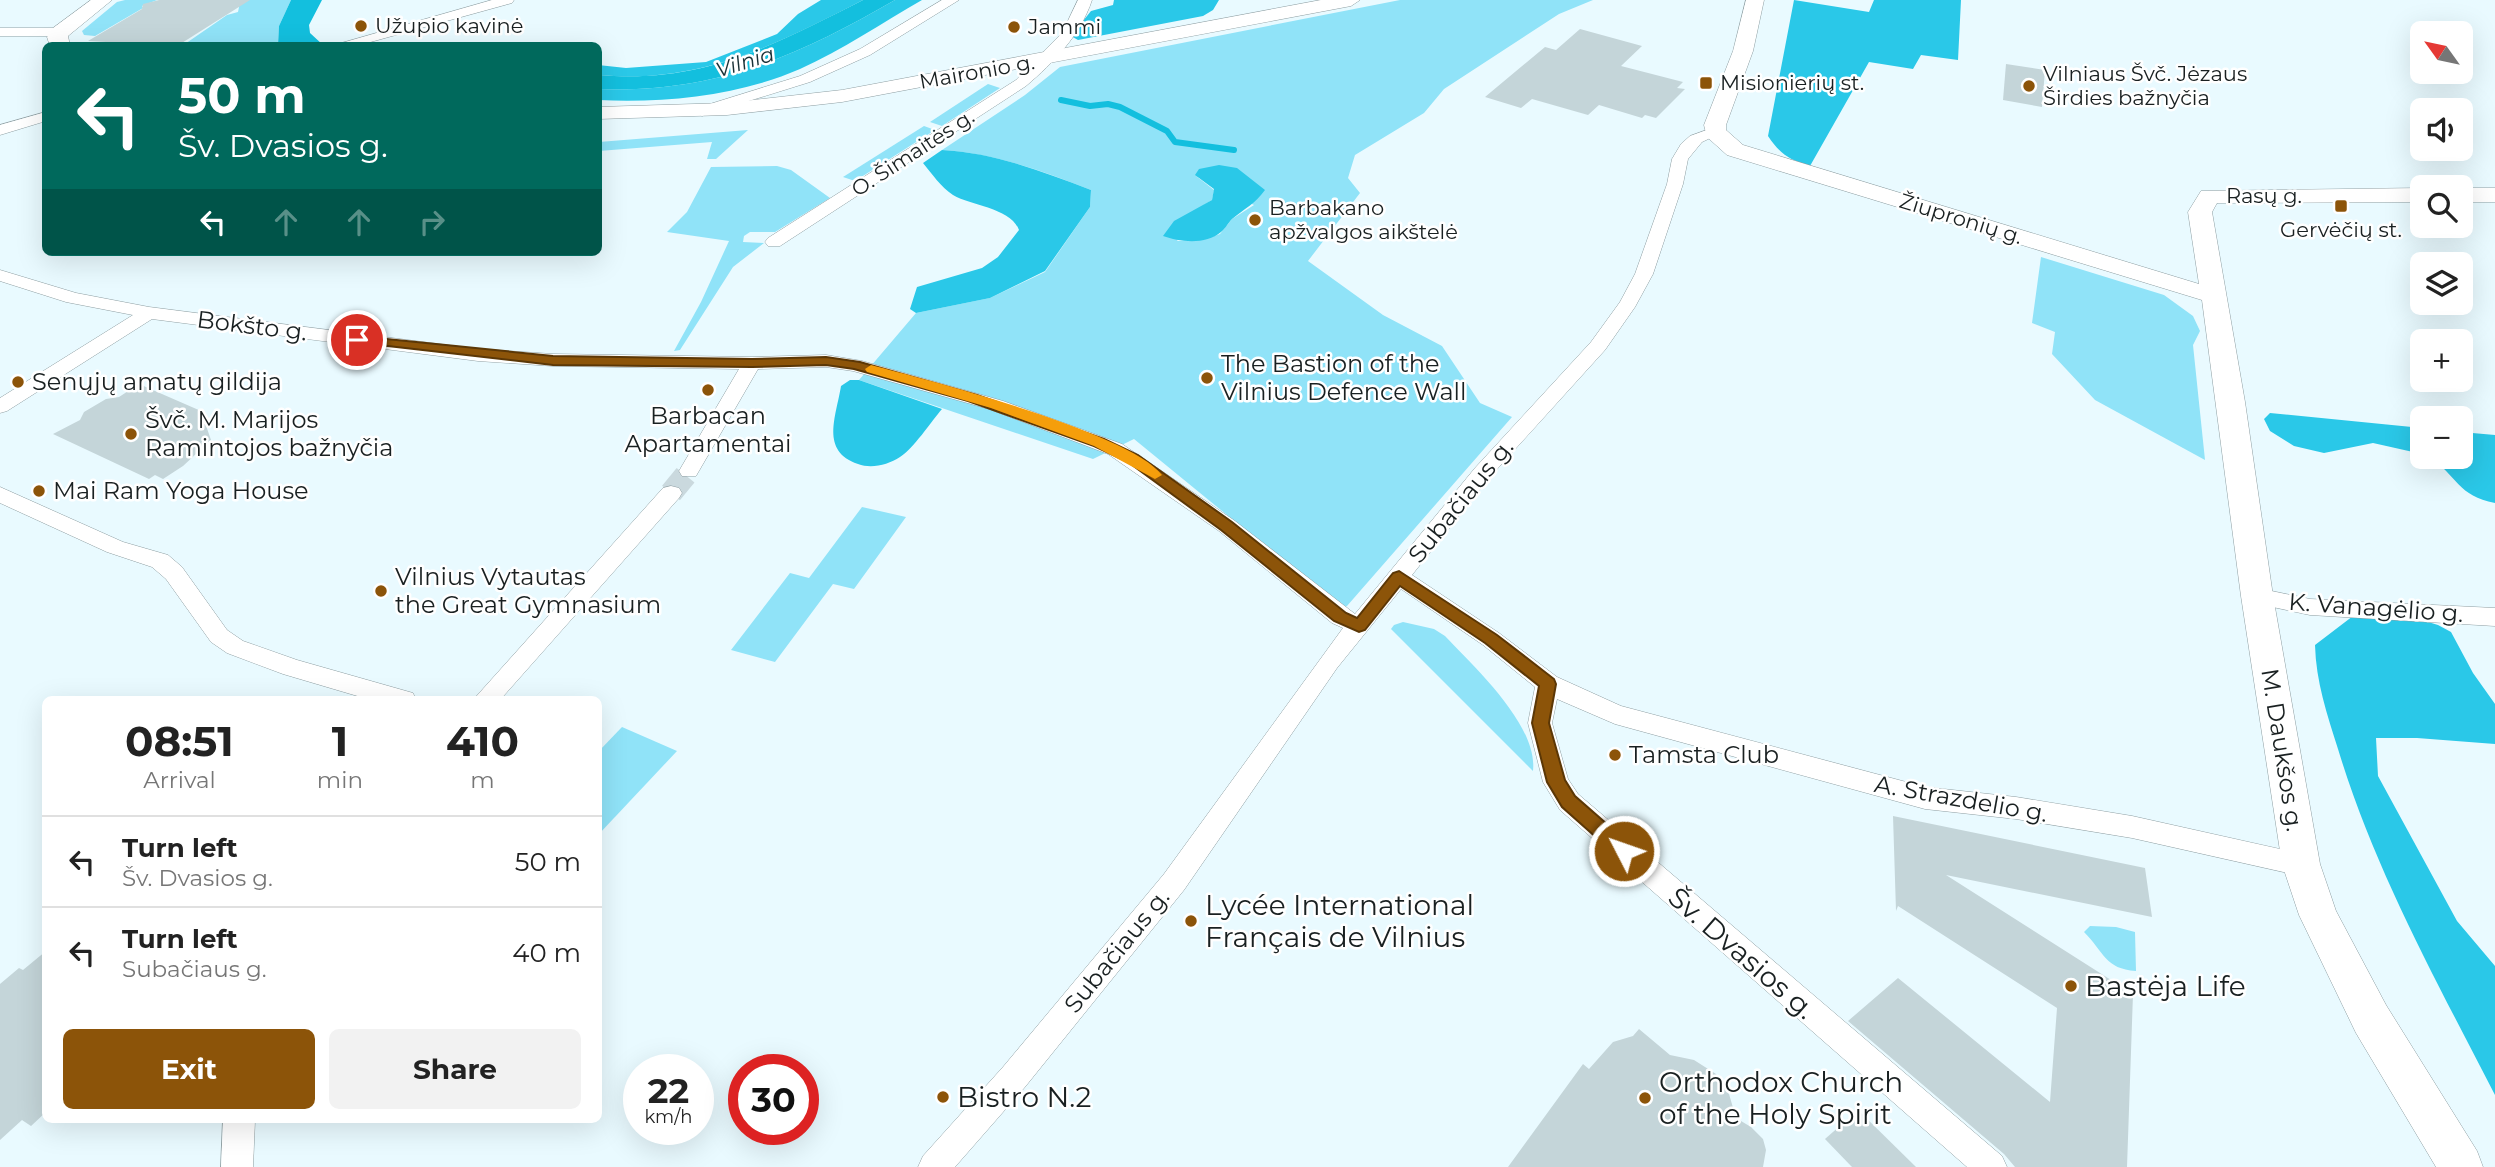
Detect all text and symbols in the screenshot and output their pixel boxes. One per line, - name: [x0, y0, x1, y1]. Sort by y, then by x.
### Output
- place label: Užupio kavinė: [375, 13, 523, 38]
- place label: Jammi: [1027, 14, 1101, 39]
- marker: Užupio kavinė: [353, 18, 369, 34]
- marker: Jammi: [1006, 19, 1022, 35]
- north arrow: [2410, 21, 2473, 84]
- map controls: [2410, 21, 2473, 469]
- water label: Vilnia: [713, 41, 777, 82]
- street label: Maironio g.: [917, 49, 1037, 94]
- place label: Vilniaus Švč. Jėzaus Širdies bažnyčia: [2043, 61, 2247, 110]
- text: 50 m: [178, 66, 306, 125]
- icon: left: [63, 70, 154, 161]
- place label: Misionierių st.: [1720, 70, 1864, 95]
- marker: Misionierių st.: [1698, 75, 1714, 91]
- marker: Vilniaus Švč. Jėzaus Širdies bažnyčia: [2021, 78, 2037, 94]
- button: sound: [2410, 98, 2473, 161]
- street label: O. Šimaitės g.: [847, 104, 979, 202]
- text: Šv. Dvasios g.: [178, 126, 388, 165]
- button: search: [2410, 175, 2473, 238]
- street label: Rasų g.: [2226, 183, 2302, 208]
- street label: Žiupronių g.: [1897, 188, 2026, 249]
- place label: Barbakano apžvalgos aikštelė: [1269, 195, 1458, 244]
- marker: Gervėčių st.: [2333, 198, 2349, 214]
- icon: left: [194, 203, 232, 241]
- icon: ahead: [267, 203, 305, 241]
- icon: ahead: [340, 203, 378, 241]
- icon: right: [413, 203, 451, 241]
- marker: Barbakano apžvalgos aikštelė: [1247, 212, 1263, 228]
- place label: Gervėčių st.: [2280, 217, 2402, 242]
- button: layers: [2410, 252, 2473, 315]
- street label: Bokšto g.: [195, 304, 309, 347]
- pin: [327, 310, 387, 370]
- icon: arrive: [338, 321, 376, 359]
- button: +: [2410, 329, 2473, 392]
- place label: The Bastion of the Vilnius Defence Wall: [1221, 349, 1467, 406]
- place label: Senųjų amatų gildija: [32, 367, 282, 396]
- marker: The Bastion of the Vilnius Defence Wall: [1199, 370, 1215, 386]
- marker: Senųjų amatų gildija: [10, 374, 26, 390]
- marker: Barbacan Apartamentai: [700, 382, 716, 398]
- place label: Barbacan Apartamentai: [624, 401, 792, 458]
- place label: Švč. M. Marijos Ramintojos bažnyčia: [145, 405, 393, 462]
- button: −: [2410, 406, 2473, 469]
- marker: Švč. M. Marijos Ramintojos bažnyčia: [123, 426, 139, 442]
- street label: Subačiaus g.: [1402, 433, 1519, 568]
- place label: Mai Ram Yoga House: [53, 476, 309, 505]
- marker: Mai Ram Yoga House: [31, 483, 47, 499]
- place label: Vilnius Vytautas the Great Gymnasium: [395, 562, 661, 619]
- marker: Vilnius Vytautas the Great Gymnasium: [373, 583, 389, 599]
- street label: K. Vanagėlio g.: [2288, 587, 2464, 628]
- street label: M. Daukšos g.: [2255, 666, 2310, 834]
- text: 08:51: [125, 715, 234, 767]
- text: 1: [332, 715, 348, 767]
- text: 410: [446, 715, 519, 767]
- place label: Tamsta Club: [1629, 740, 1779, 769]
- marker: Tamsta Club: [1607, 747, 1623, 763]
- text: Arrival: [143, 766, 216, 794]
- text: min: [317, 766, 363, 794]
- text: m: [470, 766, 495, 794]
- street label: A. Strazdelio g.: [1872, 769, 2050, 828]
- position arrow: [1587, 814, 1661, 888]
- text: Turn left: [122, 832, 238, 864]
- icon: left: [63, 843, 101, 881]
- text: 50 m: [515, 846, 581, 878]
- text: Šv. Dvasios g.: [122, 864, 273, 892]
- street label: Šv. Dvasios g.: [1662, 880, 1822, 1026]
- street label: Subačiaus g.: [1058, 883, 1175, 1018]
- place label: Lycée International Français de Vilnius: [1205, 888, 1474, 954]
- marker: Lycée International Français de Vilnius: [1183, 913, 1199, 929]
- text: Turn left: [122, 923, 238, 955]
- icon: left: [63, 934, 101, 972]
- text: 40 m: [512, 937, 581, 969]
- text: Subačiaus g.: [122, 955, 267, 983]
- place label: Bastėja Life: [2085, 969, 2246, 1003]
- marker: Bastėja Life: [2063, 978, 2079, 994]
- button: Exit: [63, 1029, 315, 1109]
- button: Share: [329, 1029, 581, 1109]
- speed limit sign: 30: [728, 1054, 819, 1145]
- place label: Orthodox Church of the Holy Spirit: [1659, 1065, 1903, 1131]
- text: 22: [648, 1069, 689, 1112]
- place label: Bistro N.2: [957, 1080, 1091, 1114]
- marker: Bistro N.2: [935, 1089, 951, 1105]
- marker: Orthodox Church of the Holy Spirit: [1637, 1090, 1653, 1106]
- text: km/h: [644, 1106, 693, 1128]

